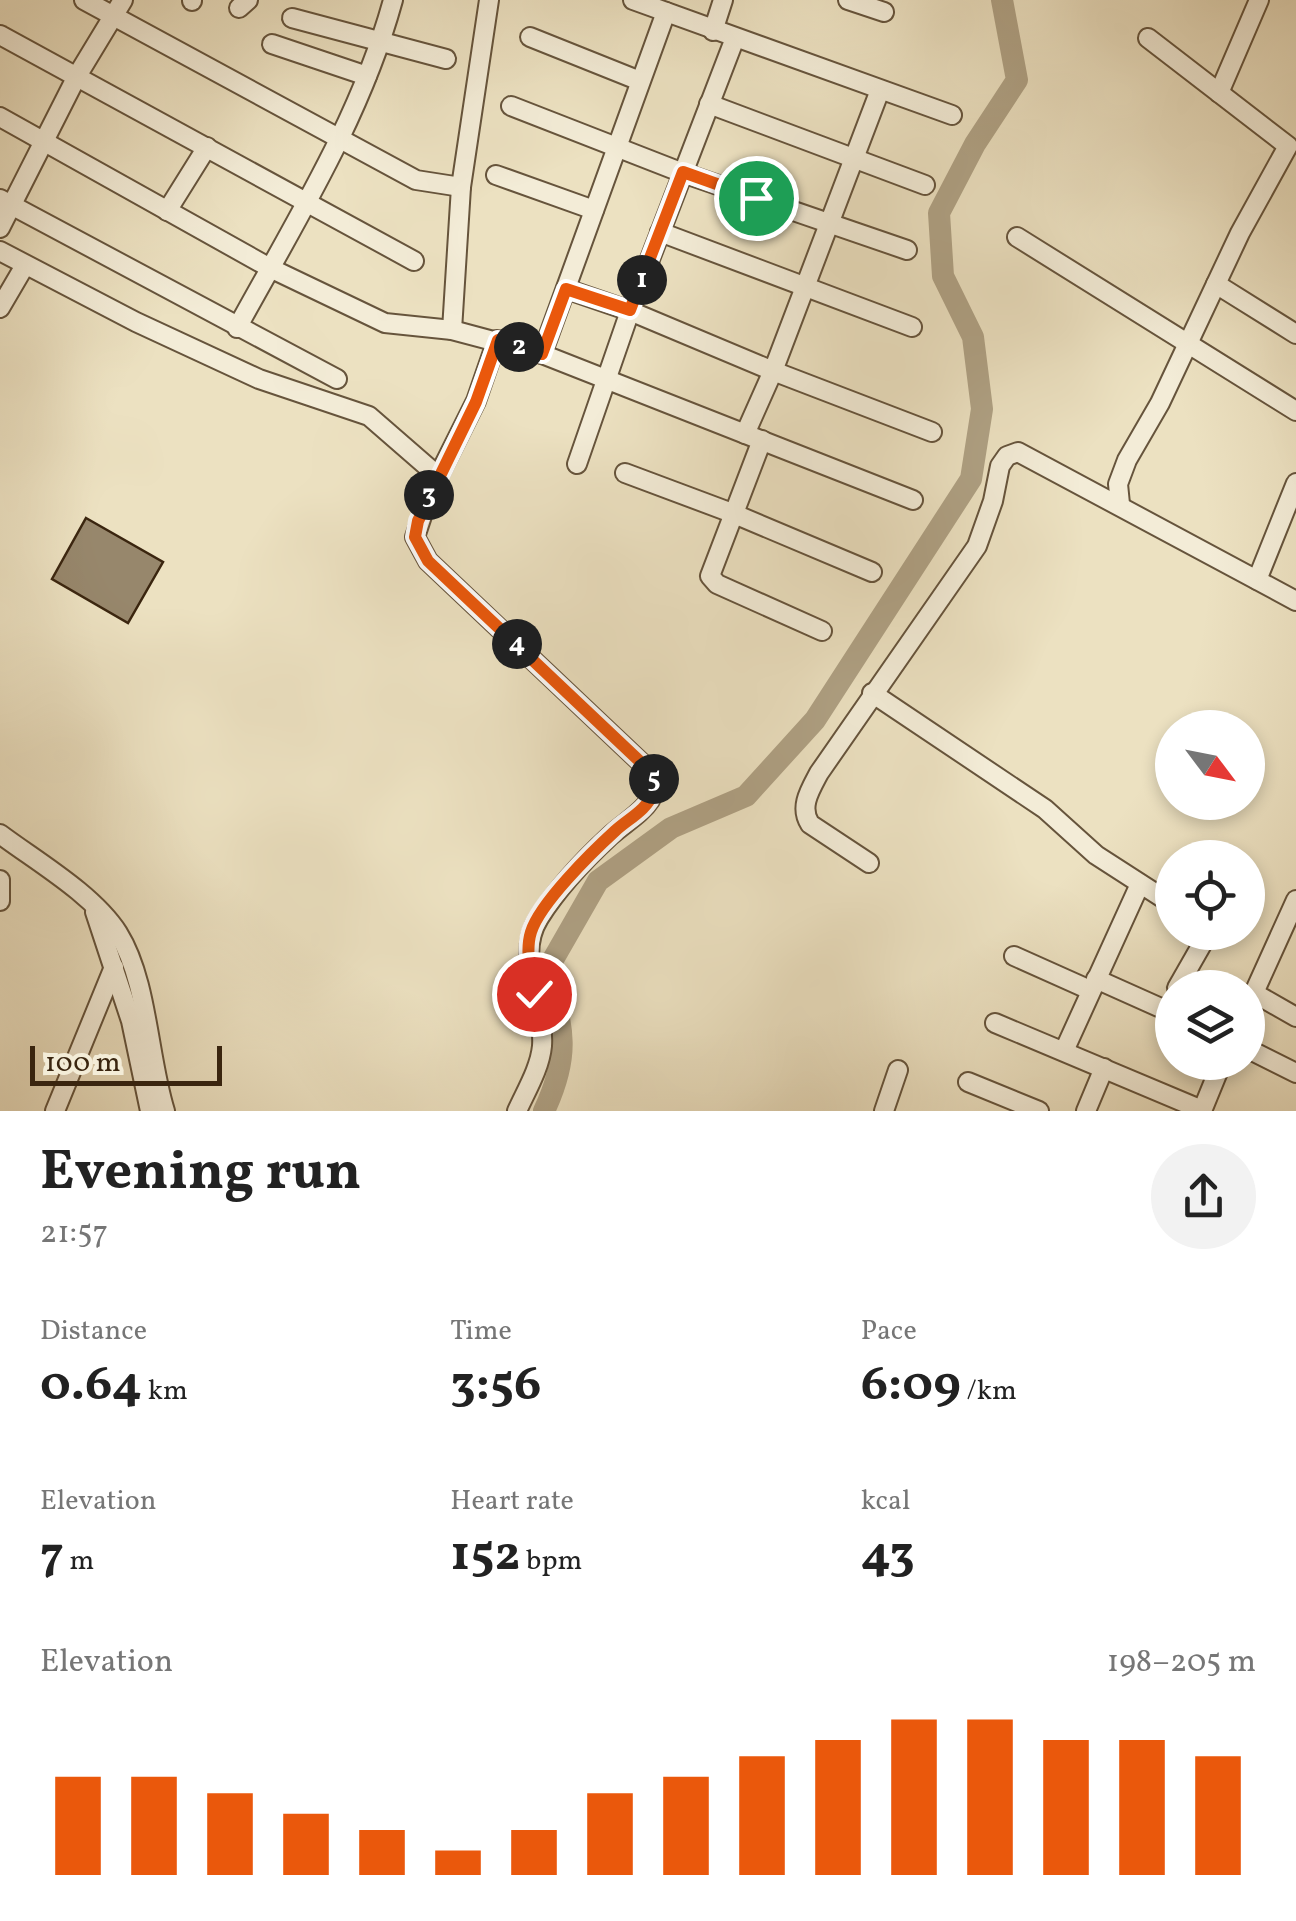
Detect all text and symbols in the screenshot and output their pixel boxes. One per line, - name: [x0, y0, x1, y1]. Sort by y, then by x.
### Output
- pin: [714, 156, 799, 241]
- icon: arrive: [729, 171, 784, 226]
- pin: 1: [617, 255, 667, 305]
- text: 1: [636, 260, 648, 299]
- pin: 2: [494, 322, 544, 372]
- text: 2: [512, 327, 526, 366]
- pin: 3: [404, 470, 454, 520]
- text: 3: [422, 475, 436, 514]
- pin: 4: [492, 619, 542, 669]
- text: 4: [509, 624, 525, 663]
- north arrow: [1155, 710, 1265, 820]
- map controls: [1155, 710, 1265, 1080]
- pin: 5: [629, 754, 679, 804]
- text: 5: [647, 759, 661, 798]
- button: locate: [1155, 840, 1265, 950]
- pin: [492, 952, 577, 1037]
- icon: check: [507, 967, 562, 1022]
- button: layers: [1155, 970, 1265, 1080]
- scale bar: [30, 1041, 222, 1086]
- text: 100 m: [45, 1044, 120, 1083]
- text: Evening run: [40, 1136, 361, 1212]
- button: share: [1151, 1144, 1256, 1249]
- text: 21:57: [40, 1212, 108, 1256]
- text: Distance: [40, 1312, 147, 1351]
- text: Time: [450, 1312, 512, 1351]
- text: Pace: [861, 1312, 917, 1351]
- text: 0.64: [40, 1351, 142, 1421]
- text: 3:56: [450, 1351, 542, 1421]
- text: 6:09: [861, 1351, 961, 1421]
- text: km: [142, 1372, 188, 1411]
- text: /km: [961, 1372, 1017, 1411]
- text: Elevation: [40, 1482, 156, 1521]
- text: Heart rate: [450, 1482, 574, 1521]
- text: kcal: [861, 1482, 910, 1521]
- text: 7: [40, 1521, 64, 1591]
- text: 152: [450, 1521, 520, 1591]
- text: 43: [861, 1521, 915, 1591]
- text: m: [64, 1542, 94, 1581]
- text: bpm: [520, 1542, 582, 1581]
- text: Elevation: [40, 1641, 173, 1685]
- text: 198–205 m: [1107, 1641, 1256, 1685]

